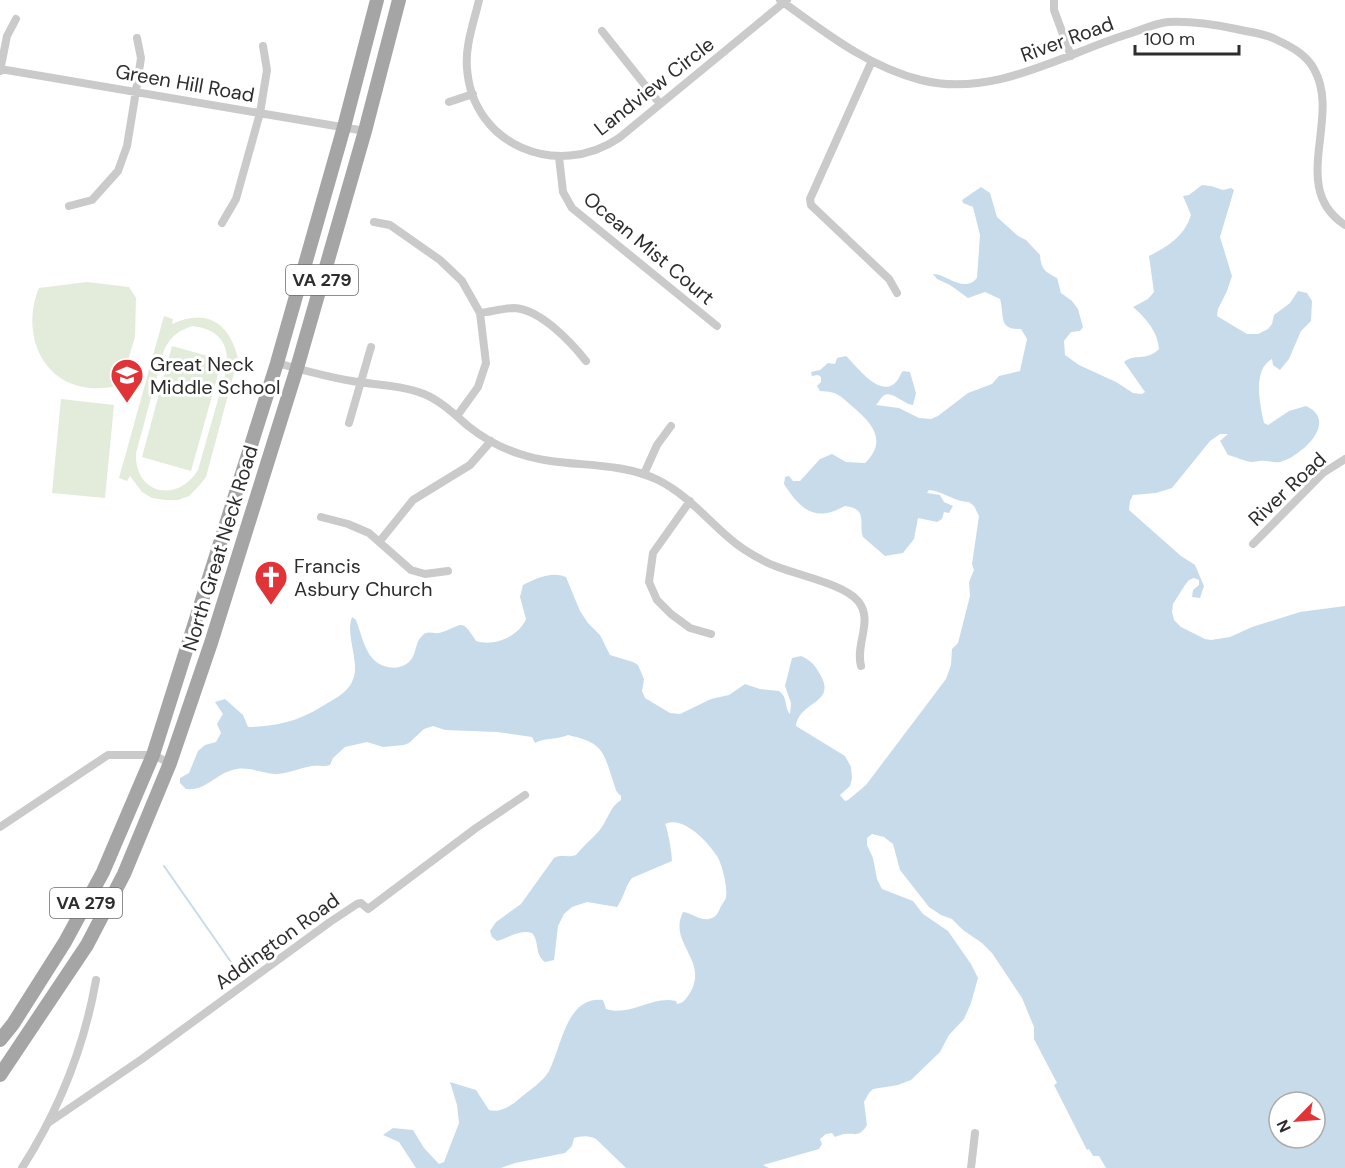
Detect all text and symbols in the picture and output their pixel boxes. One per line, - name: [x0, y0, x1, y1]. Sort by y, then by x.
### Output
- street label: River Road: [1017, 10, 1117, 68]
- scale bar: [1135, 18, 1238, 56]
- text: 100 m: [1144, 27, 1195, 51]
- street label: Landview Circle: [589, 31, 719, 141]
- street label: Green Hill Road: [113, 58, 257, 108]
- street label: Ocean Mist Court: [578, 186, 720, 311]
- road number: VA 279: [286, 265, 358, 295]
- place label: Great Neck Middle School: [150, 351, 281, 400]
- school or university icon: Great Neck Middle School: [109, 357, 145, 404]
- street label: North Great Neck Road: [176, 442, 264, 654]
- street label: River Road: [1243, 446, 1331, 532]
- place label: Francis Asbury Church: [294, 553, 432, 602]
- church icon: Francis Asbury Church: [253, 559, 289, 606]
- street label: Addington Road: [209, 887, 345, 995]
- road number: VA 279: [50, 888, 122, 918]
- north arrow: [1267, 1090, 1327, 1150]
- text: N: [1272, 1116, 1296, 1136]

